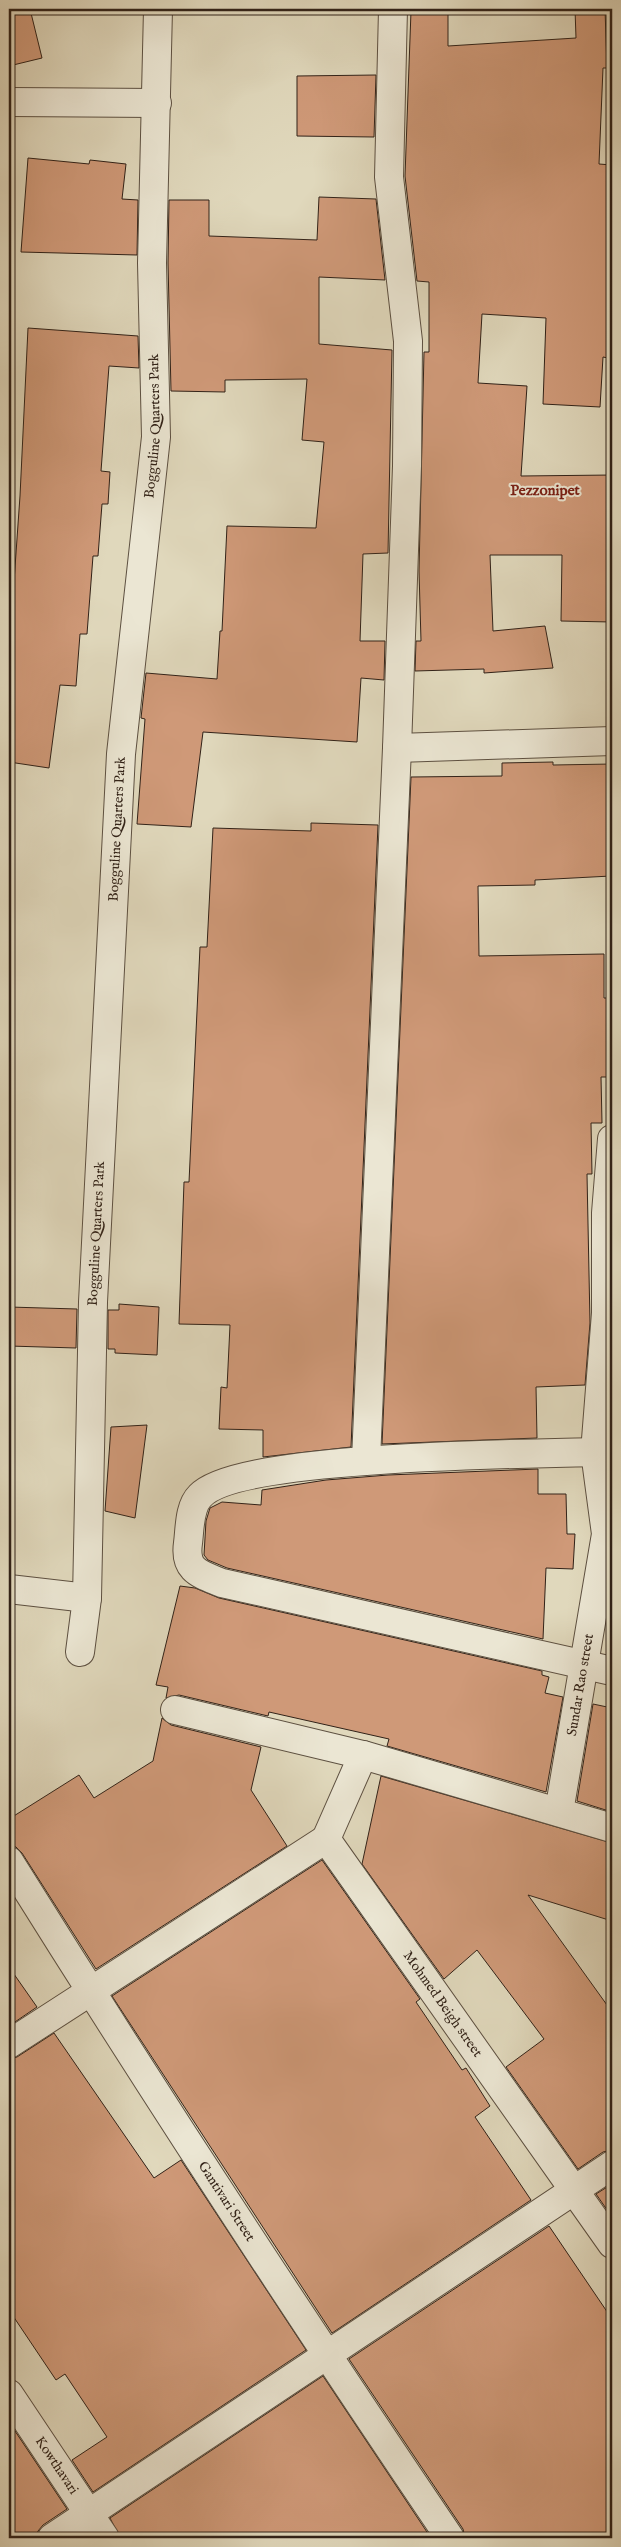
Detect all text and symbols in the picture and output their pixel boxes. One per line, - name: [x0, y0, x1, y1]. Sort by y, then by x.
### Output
- street label: Bogguline Quarters Park: [140, 353, 165, 499]
- district label: Pezzonipet: [510, 481, 581, 500]
- street label: Bogguline Quarters Park: [104, 756, 130, 902]
- street label: Bogguline Quarters Park: [84, 1160, 109, 1306]
- street label: Sundar Rao street: [563, 1632, 598, 1737]
- street label: Mohmed Beigh street: [399, 1948, 486, 2061]
- street label: Gantivari Street: [194, 2158, 259, 2245]
- street label: Kowthavari: [31, 2433, 83, 2498]

